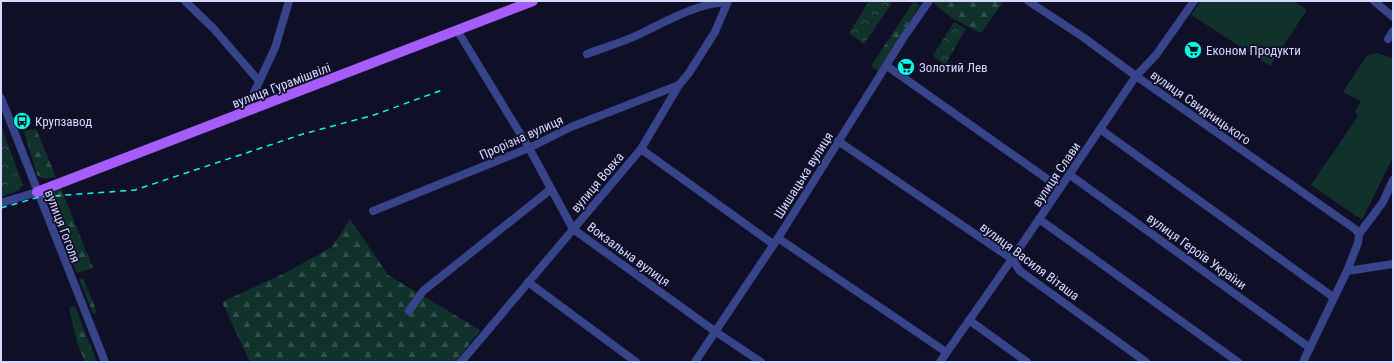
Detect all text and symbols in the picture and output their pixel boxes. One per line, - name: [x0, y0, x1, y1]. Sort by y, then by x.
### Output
- supermarket icon: Економ Продукти: [1183, 40, 1203, 60]
- place label: Економ Продукти: [1206, 43, 1301, 58]
- supermarket icon: Золотий Лев: [896, 57, 916, 77]
- street label: вулиця Гурамішвілі: [230, 60, 333, 111]
- place label: Золотий Лев: [919, 60, 988, 75]
- street label: вулиця Свидницького: [1148, 67, 1254, 148]
- bus stop icon: Крупзавод: [12, 111, 32, 131]
- street label: Прорізна вулиця: [477, 112, 565, 163]
- place label: Крупзавод: [35, 114, 92, 129]
- street label: Шишацька вулиця: [771, 129, 836, 221]
- street label: вулиця Слави: [1029, 139, 1083, 209]
- street label: вулиця Вовка: [568, 149, 627, 215]
- street label: вулиця Гоголя: [42, 188, 83, 265]
- street label: вулиця Героїв України: [1144, 210, 1249, 293]
- street label: Вокзальна вулиця: [584, 219, 673, 289]
- street label: вулиця Василя Віташа: [977, 219, 1082, 303]

